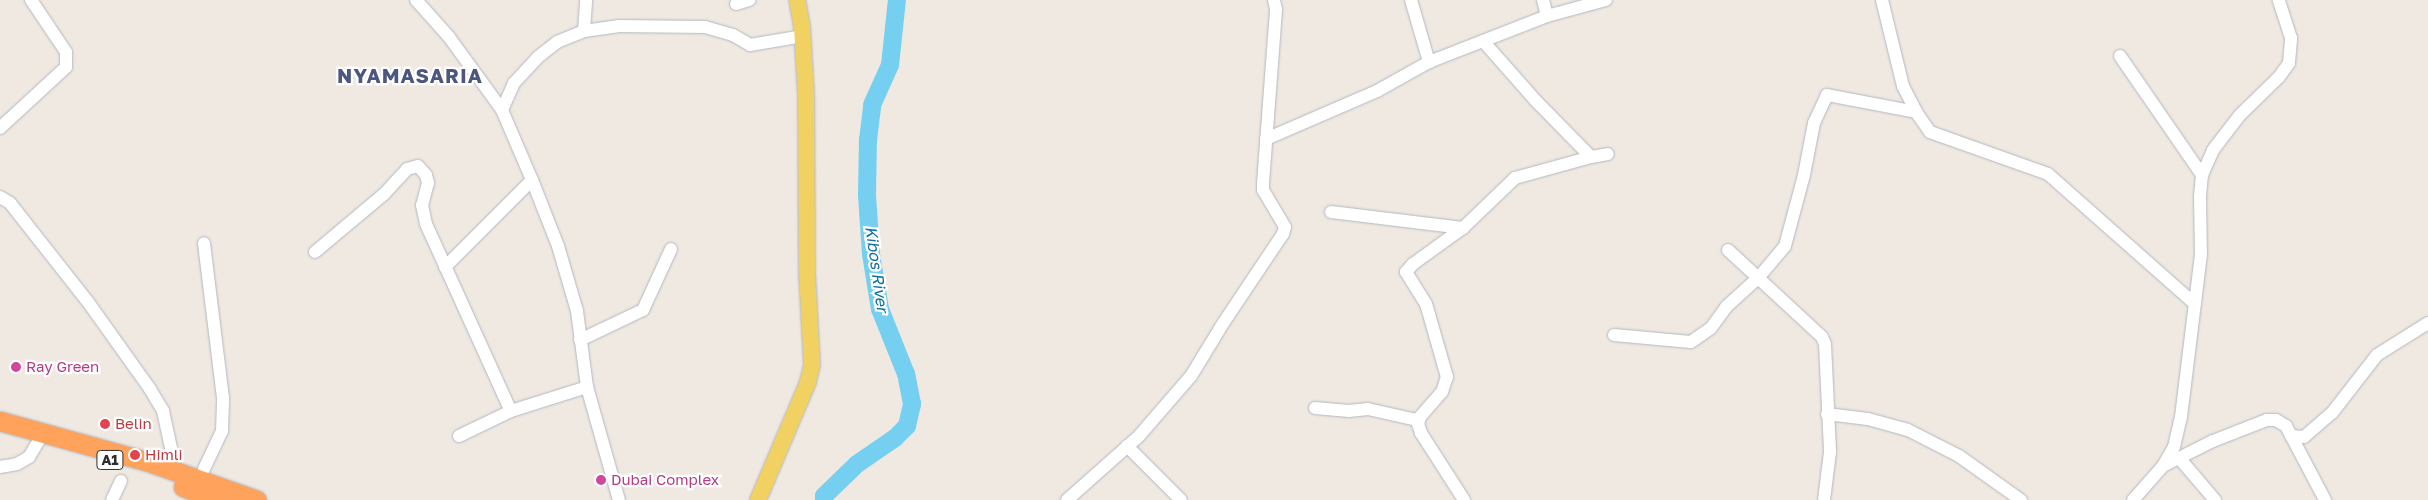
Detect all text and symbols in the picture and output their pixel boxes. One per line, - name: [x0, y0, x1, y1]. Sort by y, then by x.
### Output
- district label: NYAMASARIA: [336, 63, 484, 87]
- water label: Kibos River: [861, 225, 893, 313]
- place label: Ray Green: [26, 358, 99, 376]
- marker: Ray Green: [10, 361, 22, 373]
- place label: Belin: [115, 415, 152, 433]
- marker: Belin: [99, 418, 111, 430]
- place label: Himli: [145, 446, 183, 464]
- road number: A1: [96, 448, 124, 472]
- marker: Himli: [129, 449, 141, 461]
- place label: Dubai Complex: [611, 471, 719, 489]
- marker: Dubai Complex: [595, 474, 607, 486]

